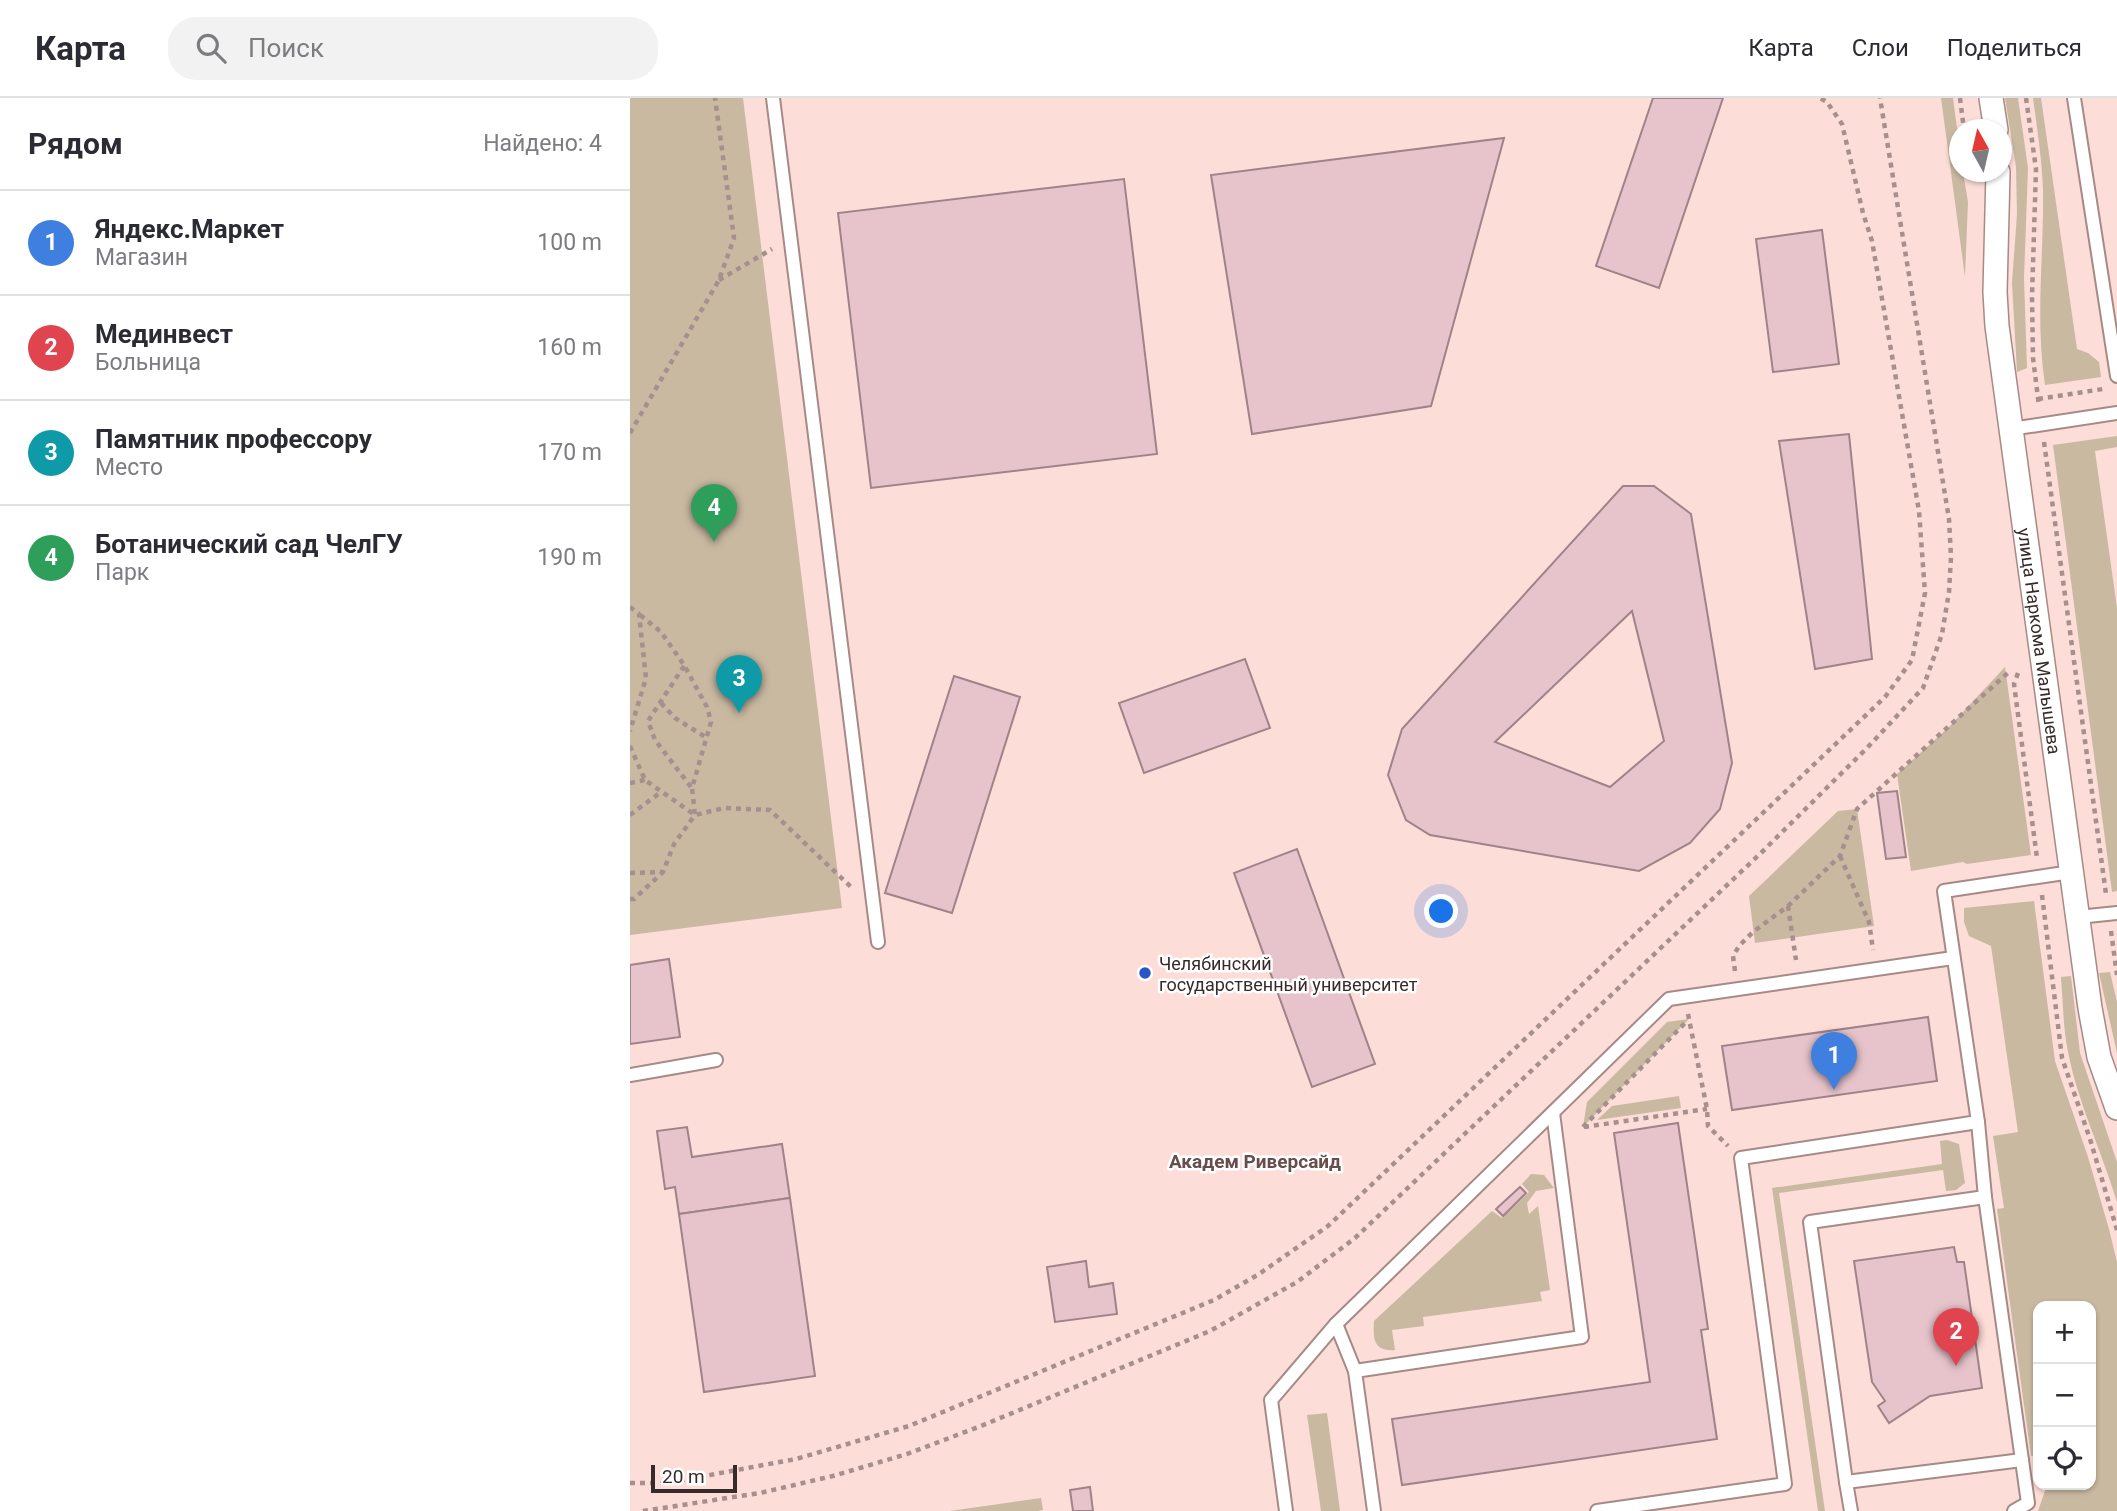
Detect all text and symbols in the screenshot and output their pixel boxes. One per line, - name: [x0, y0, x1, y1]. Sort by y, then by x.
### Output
- search box: [168, 17, 658, 80]
- text: Карта: [35, 29, 126, 68]
- icon: search: [192, 29, 230, 67]
- text: Поиск: [248, 33, 324, 63]
- text: Карта: [1748, 34, 1814, 62]
- text: Слои: [1852, 34, 1909, 62]
- text: Поделиться: [1947, 34, 2082, 62]
- north arrow: [1949, 119, 2012, 182]
- text: Рядом: [28, 126, 123, 161]
- text: Найдено: 4: [483, 130, 602, 157]
- text: Яндекс.Маркет: [95, 214, 284, 244]
- text: 1: [44, 229, 58, 256]
- text: 100 m: [537, 229, 602, 256]
- text: Магазин: [95, 244, 188, 271]
- text: Мединвест: [95, 319, 233, 349]
- text: 2: [44, 334, 58, 361]
- text: 160 m: [537, 334, 602, 361]
- text: Больница: [95, 349, 201, 376]
- text: Памятник профессору: [95, 424, 372, 454]
- text: 3: [44, 439, 58, 466]
- text: 170 m: [537, 439, 602, 466]
- text: Место: [95, 454, 163, 481]
- pin: 4: [691, 484, 737, 542]
- street label: улица Наркома Малышева: [2014, 527, 2066, 755]
- text: Ботанический сад ЧелГУ: [95, 529, 403, 559]
- text: 4: [44, 544, 58, 571]
- text: 190 m: [537, 544, 602, 571]
- text: Парк: [95, 559, 149, 586]
- pin: 3: [716, 655, 762, 713]
- your location: [1424, 894, 1458, 928]
- place label: Челябинский государственный университет: [1159, 953, 1418, 995]
- marker: Челябинский государственный университет: [1137, 965, 1153, 981]
- pin: 1: [1811, 1032, 1857, 1090]
- district label: Академ Риверсайд: [1169, 1150, 1341, 1173]
- map controls: [2033, 1301, 2096, 1490]
- button: +: [2033, 1301, 2096, 1364]
- pin: 2: [1933, 1308, 1979, 1366]
- button: −: [2033, 1364, 2096, 1427]
- button: locate: [2033, 1427, 2096, 1490]
- scale bar: [651, 1462, 737, 1494]
- text: 20 m: [662, 1465, 705, 1488]

